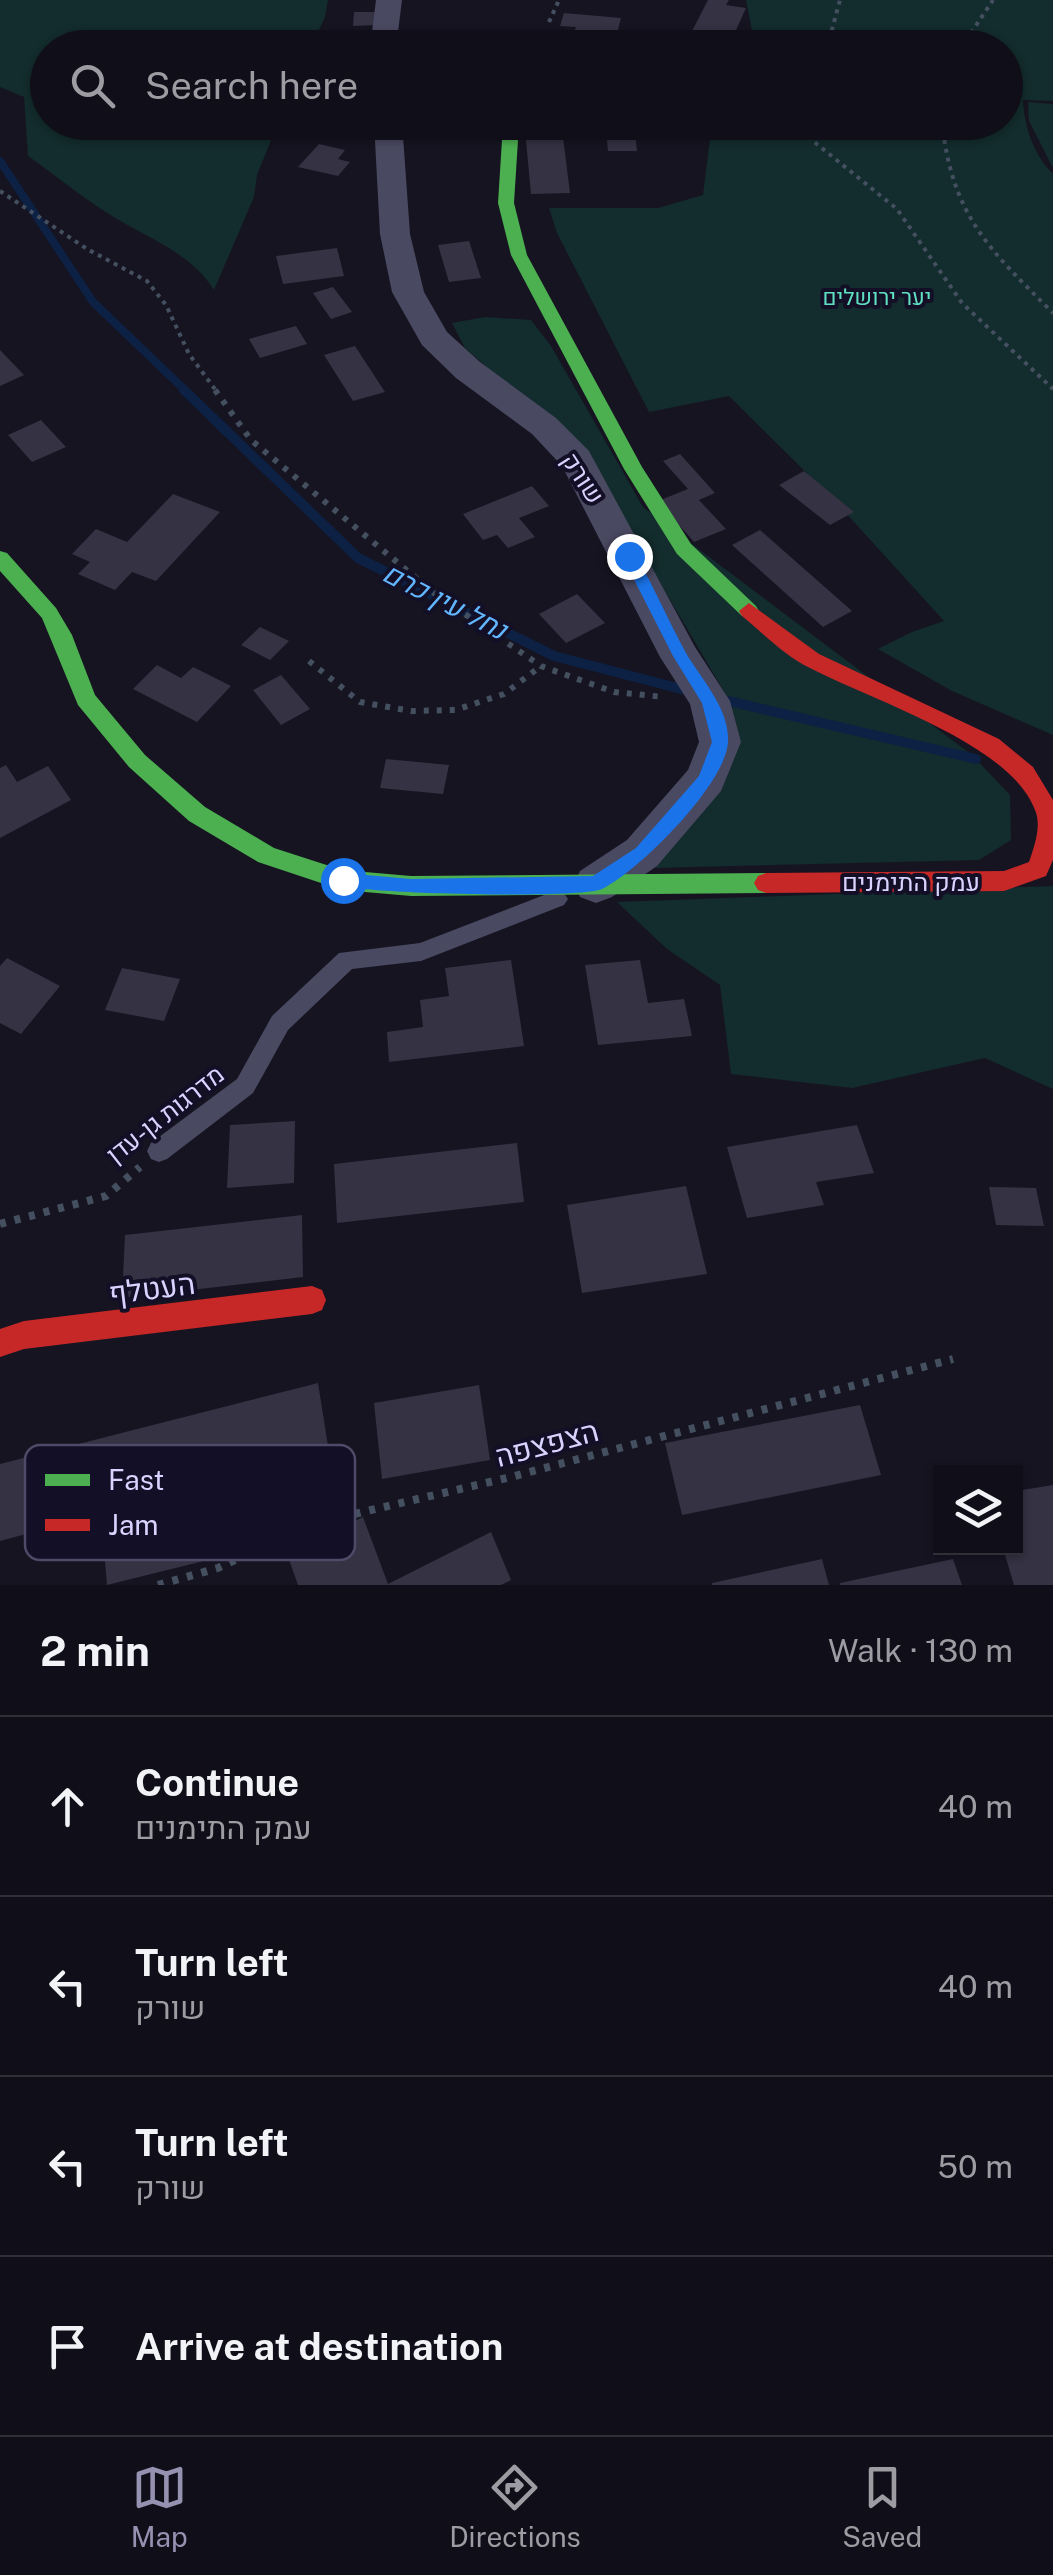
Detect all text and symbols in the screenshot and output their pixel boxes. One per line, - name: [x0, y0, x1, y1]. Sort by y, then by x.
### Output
- search box: [30, 30, 1023, 140]
- icon: search: [65, 58, 120, 113]
- text: Search here: [145, 63, 358, 108]
- park label: יער ירושלים: [823, 284, 931, 310]
- street label: שורק: [555, 447, 611, 509]
- route end: [607, 534, 653, 580]
- water label: נחל עין כרם: [378, 555, 514, 647]
- route start: [321, 858, 367, 904]
- street label: עמק התימנים: [842, 867, 980, 897]
- street label: מדרגות גן-עדן: [100, 1059, 230, 1169]
- street label: העטלף: [107, 1265, 197, 1311]
- street label: הצפצפה: [491, 1412, 602, 1474]
- legend: [25, 1445, 355, 1560]
- text: Fast: [108, 1463, 164, 1496]
- map controls: [933, 1465, 1023, 1555]
- button: layers: [933, 1465, 1023, 1555]
- text: Jam: [108, 1508, 159, 1541]
- text: 2 min: [40, 1626, 150, 1675]
- text: Walk · 130 m: [828, 1632, 1013, 1669]
- text: Continue: [135, 1760, 299, 1805]
- icon: ahead: [40, 1779, 95, 1834]
- text: 40 m: [938, 1788, 1013, 1825]
- text: עמק התימנים: [135, 1809, 312, 1846]
- text: Turn left: [135, 1940, 289, 1985]
- icon: left: [40, 1959, 95, 2014]
- text: 40 m: [938, 1968, 1013, 2005]
- text: שורק: [135, 1989, 205, 2026]
- text: Turn left: [135, 2120, 289, 2165]
- icon: left: [40, 2139, 95, 2194]
- text: 50 m: [937, 2148, 1013, 2185]
- text: שורק: [135, 2169, 205, 2206]
- icon: arrive: [40, 2319, 95, 2374]
- text: Arrive at destination: [135, 2324, 503, 2369]
- tab: Map: [131, 2460, 188, 2553]
- tab: Directions: [449, 2460, 581, 2553]
- tab: Saved: [842, 2460, 922, 2553]

